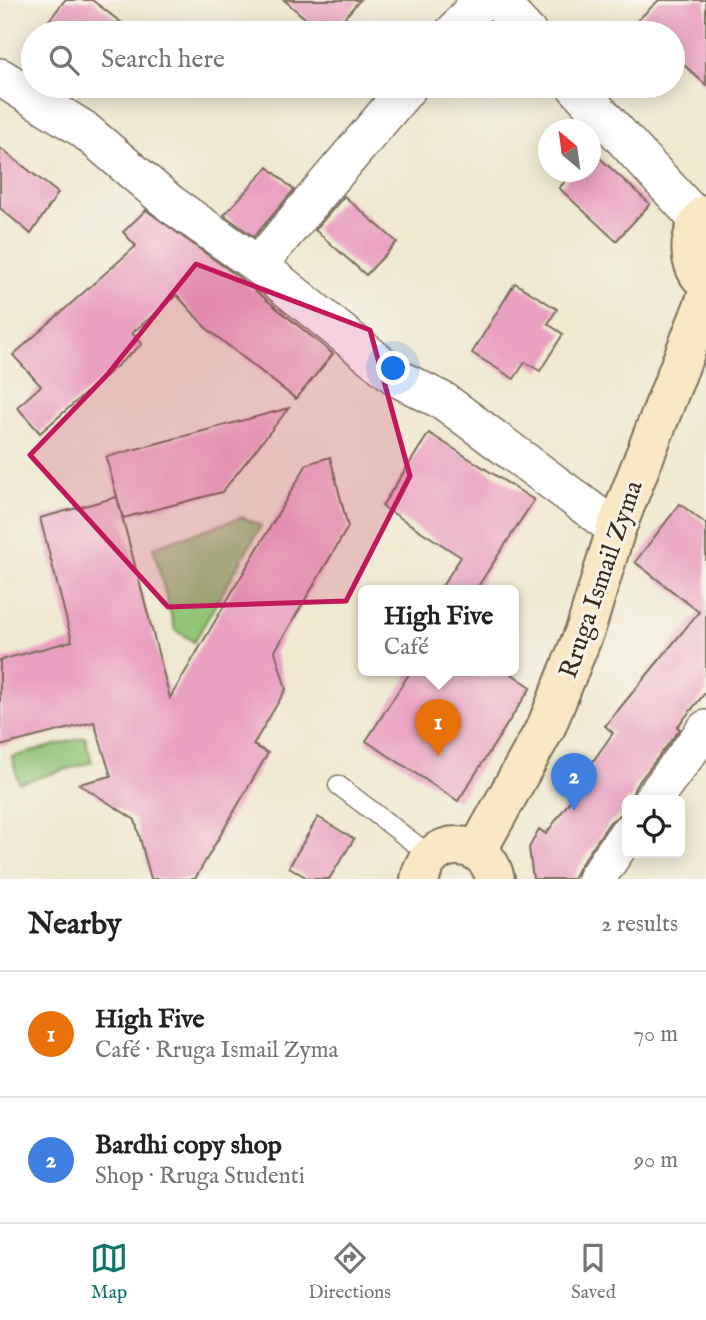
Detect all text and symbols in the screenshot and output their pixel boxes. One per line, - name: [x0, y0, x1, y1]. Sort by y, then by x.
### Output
- search box: [21, 21, 685, 98]
- icon: search: [45, 41, 83, 79]
- text: Search here: [101, 43, 225, 76]
- north arrow: [538, 119, 601, 182]
- your location: [376, 351, 410, 385]
- street label: Rruga Ismail Zyma: [552, 476, 651, 683]
- popup: [358, 585, 519, 676]
- text: High Five: [384, 600, 493, 633]
- text: Café: [384, 633, 429, 662]
- pin: 1: [415, 699, 461, 757]
- pin: 2: [551, 753, 597, 811]
- map controls: [622, 795, 685, 858]
- button: locate: [622, 795, 685, 858]
- text: Nearby: [28, 906, 121, 944]
- text: 2 results: [601, 910, 678, 939]
- text: High Five: [95, 1003, 205, 1036]
- text: 1: [47, 1020, 55, 1049]
- text: 70 m: [633, 1020, 678, 1049]
- text: Café · Rruga Ismail Zyma: [95, 1036, 338, 1065]
- text: Bardhi copy shop: [95, 1129, 282, 1162]
- text: 2: [46, 1146, 56, 1175]
- text: 90 m: [634, 1146, 678, 1175]
- text: Shop · Rruga Studenti: [95, 1162, 305, 1191]
- tab: Map: [90, 1239, 128, 1305]
- tab: Directions: [308, 1239, 391, 1305]
- tab: Saved: [571, 1239, 616, 1305]

